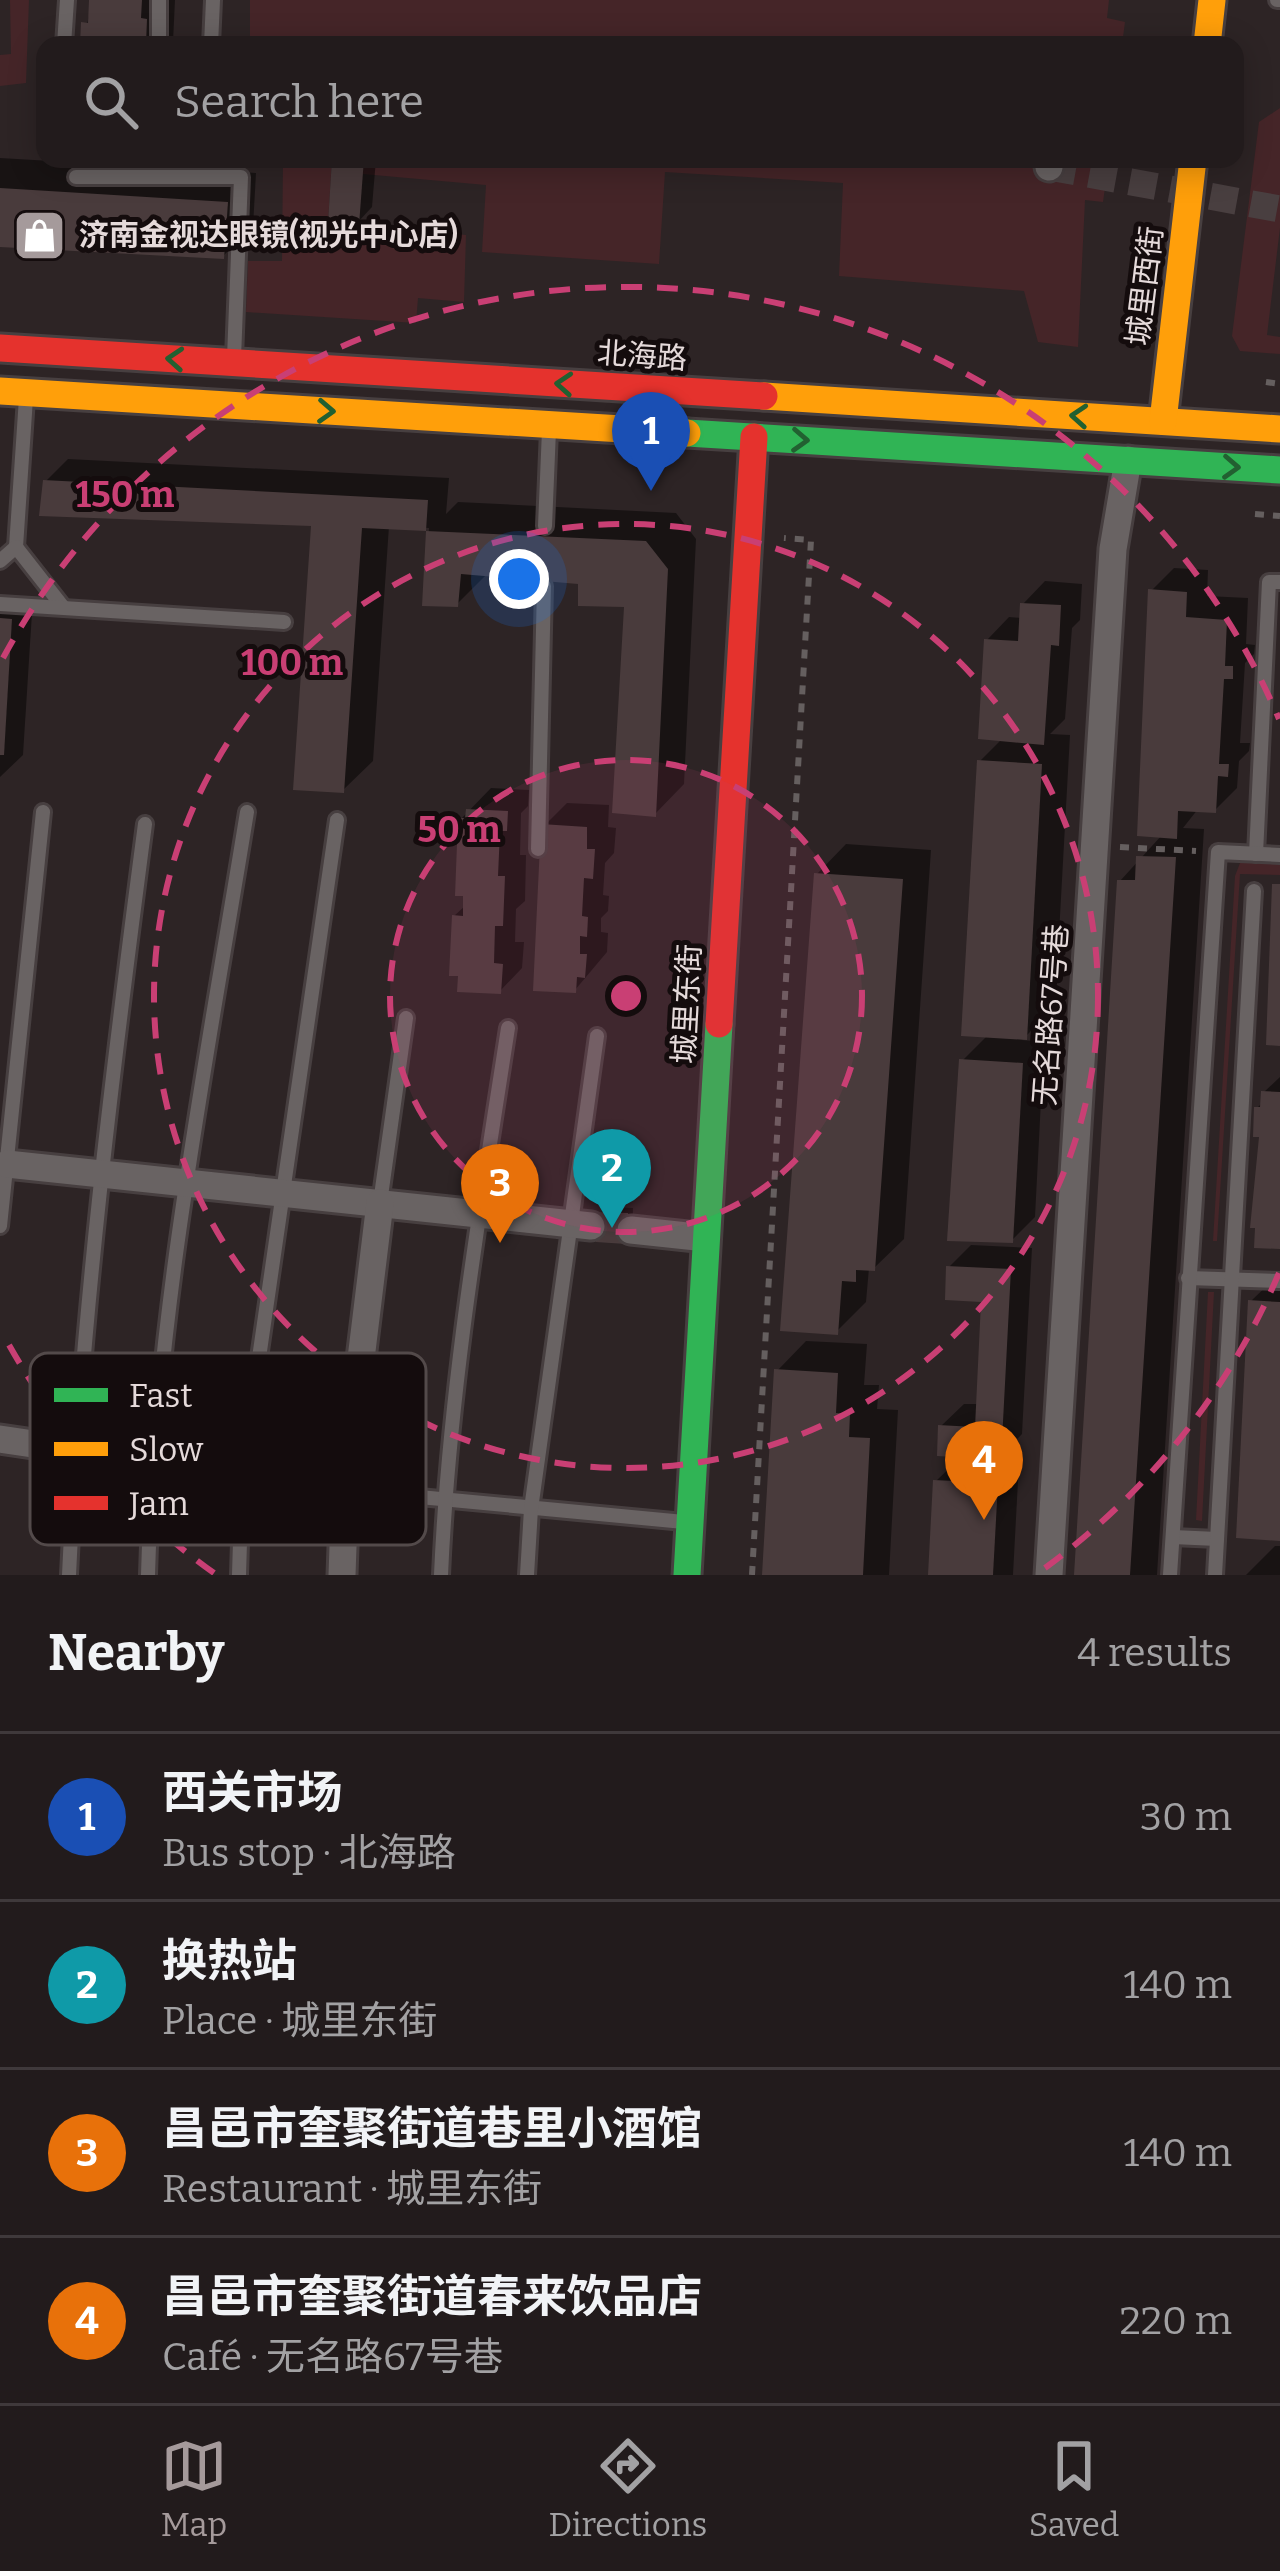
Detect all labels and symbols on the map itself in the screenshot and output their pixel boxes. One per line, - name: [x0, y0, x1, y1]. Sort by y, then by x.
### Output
- shop icon: 济南金视达眼镜(视光中心店): [12, 207, 68, 263]
- place label: 济南金视达眼镜(视光中心店): [79, 217, 458, 253]
- street label: 城里西街: [1120, 224, 1170, 348]
- street label: 北海路: [596, 335, 688, 377]
- one-way arrow: [165, 346, 184, 372]
- one-way arrow: [554, 371, 573, 397]
- pin: 1: [612, 392, 690, 491]
- one-way arrow: [317, 398, 336, 424]
- one-way arrow: [1069, 404, 1088, 430]
- one-way arrow: [791, 427, 809, 453]
- one-way arrow: [1222, 453, 1241, 479]
- text: 150 m: [76, 473, 174, 517]
- your location: [489, 549, 549, 609]
- text: 100 m: [241, 641, 343, 685]
- text: 50 m: [417, 808, 501, 852]
- street label: 无名路67号巷: [1027, 923, 1075, 1107]
- street label: 城里东街: [666, 943, 708, 1065]
- centre of rings: [605, 975, 647, 1017]
- pin: 2: [573, 1129, 651, 1228]
- pin: 3: [461, 1144, 539, 1243]
- legend: [30, 1353, 426, 1545]
- text: Fast: [129, 1376, 192, 1416]
- pin: 4: [945, 1421, 1023, 1520]
- text: Slow: [129, 1430, 204, 1470]
- text: Jam: [128, 1484, 189, 1524]

